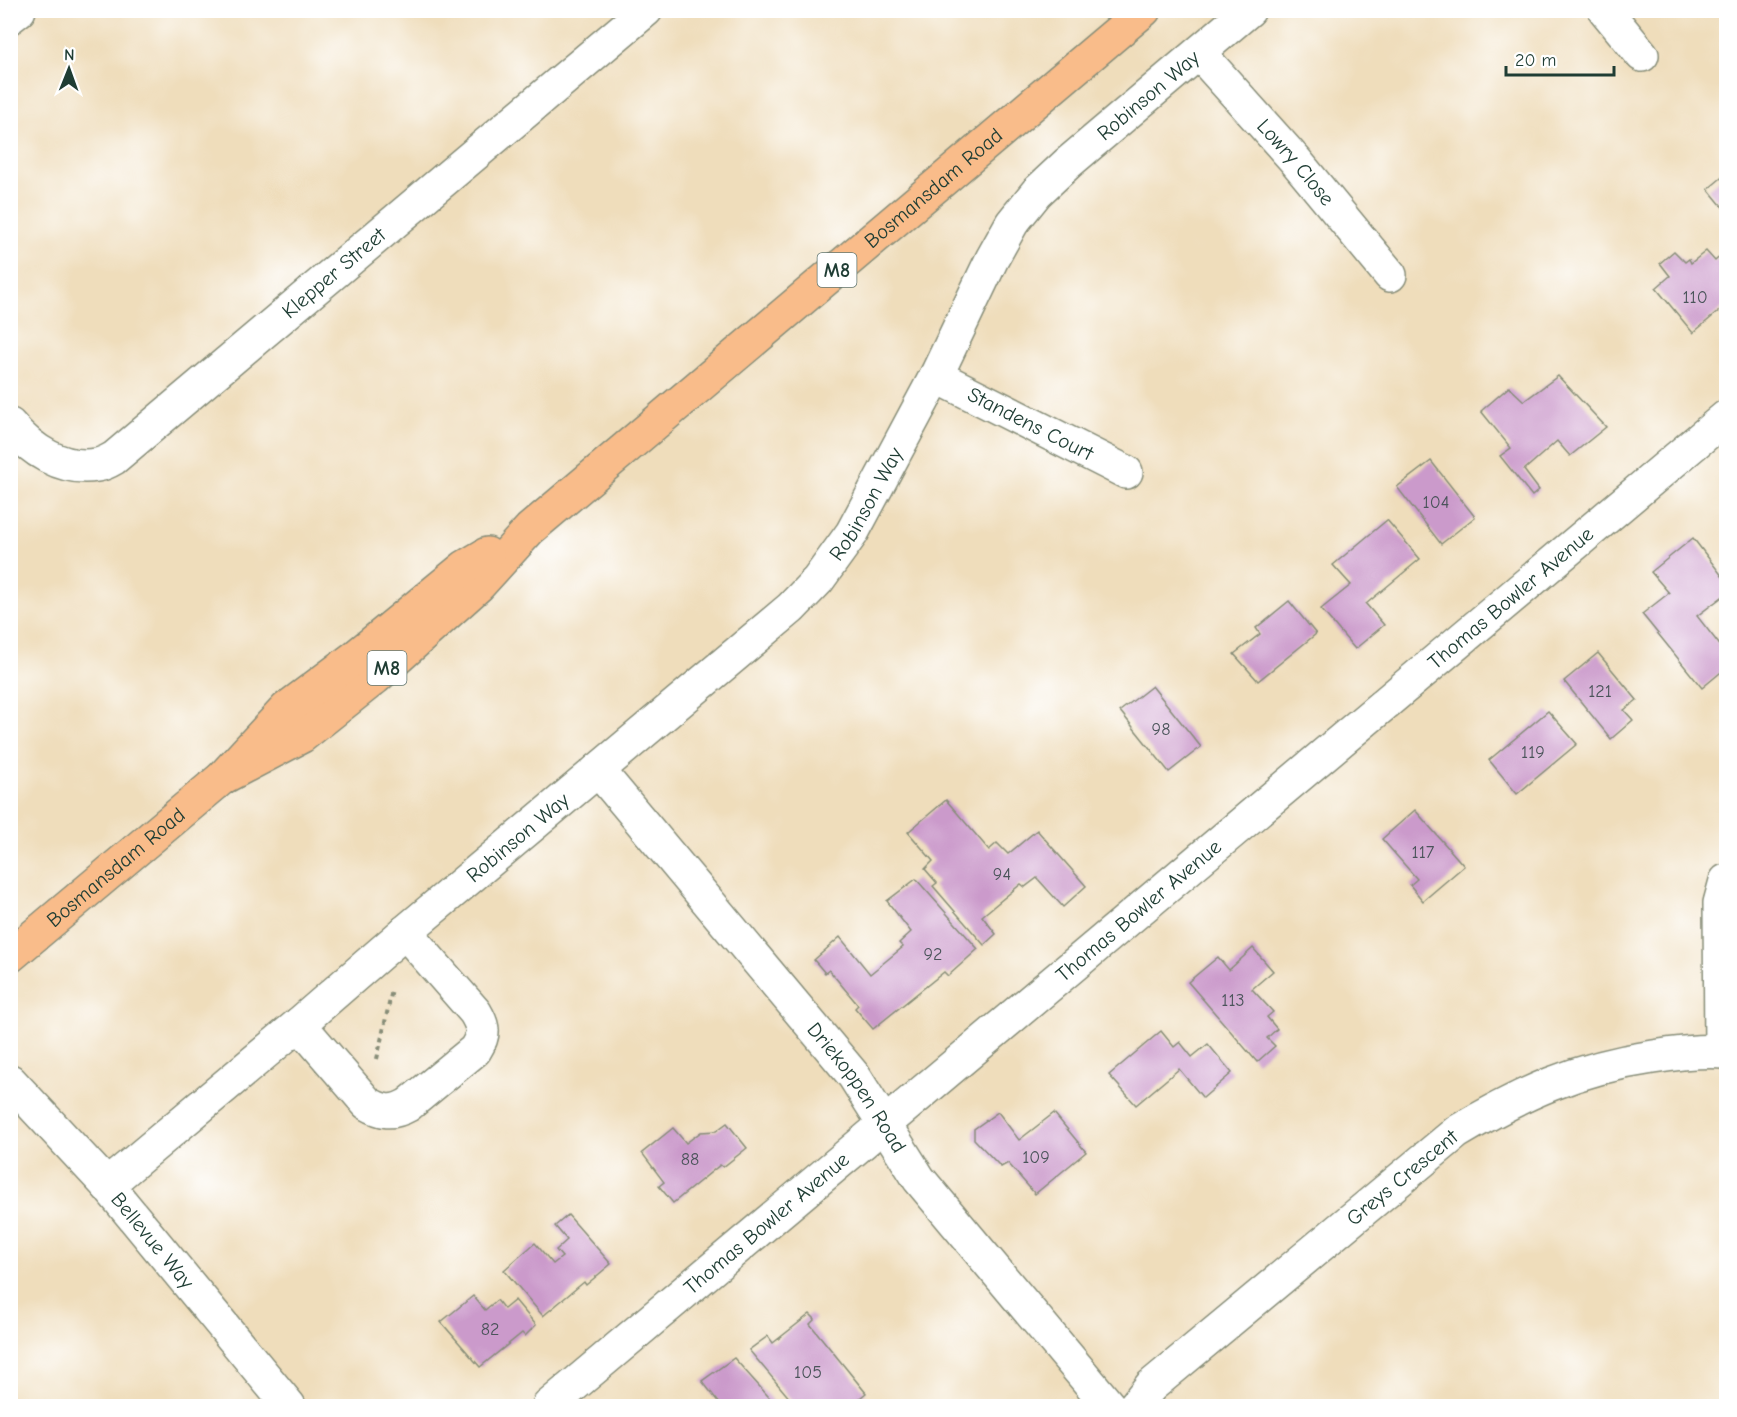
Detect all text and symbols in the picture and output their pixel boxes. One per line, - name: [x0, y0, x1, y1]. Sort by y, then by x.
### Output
- north arrow: [39, 39, 99, 99]
- scale bar: [1506, 39, 1614, 77]
- street label: Robinson Way: [1092, 45, 1205, 145]
- text: N: [64, 46, 75, 64]
- text: 20 m: [1515, 50, 1556, 71]
- street label: Lowry Close: [1252, 114, 1339, 210]
- street label: Bosmansdam Road: [860, 123, 1007, 253]
- street label: Klepper Street: [277, 222, 391, 323]
- road number: M8: [818, 253, 856, 287]
- house number: 110: [1682, 287, 1708, 308]
- street label: Standens Court: [964, 382, 1098, 466]
- street label: Robinson Way: [824, 443, 908, 565]
- house number: 104: [1423, 492, 1449, 513]
- street label: Thomas Bowler Avenue: [1423, 522, 1598, 674]
- road number: M8: [368, 651, 406, 685]
- house number: 121: [1588, 681, 1612, 702]
- house number: 98: [1152, 719, 1170, 740]
- house number: 119: [1521, 742, 1545, 763]
- street label: Robinson Way: [461, 787, 574, 887]
- street label: Bosmansdam Road: [42, 802, 190, 932]
- street label: Thomas Bowler Avenue: [1051, 834, 1226, 987]
- house number: 117: [1412, 842, 1435, 863]
- house number: 94: [993, 864, 1011, 885]
- house number: 92: [924, 944, 942, 965]
- house number: 113: [1221, 990, 1245, 1011]
- street label: Driekoppen Road: [802, 1017, 911, 1157]
- street label: Greys Crescent: [1342, 1124, 1463, 1231]
- street label: Thomas Bowler Avenue: [679, 1147, 854, 1300]
- house number: 109: [1022, 1147, 1050, 1168]
- house number: 88: [681, 1149, 699, 1170]
- street label: Bellevue Way: [106, 1187, 200, 1294]
- house number: 82: [481, 1319, 499, 1340]
- house number: 105: [794, 1362, 822, 1383]

